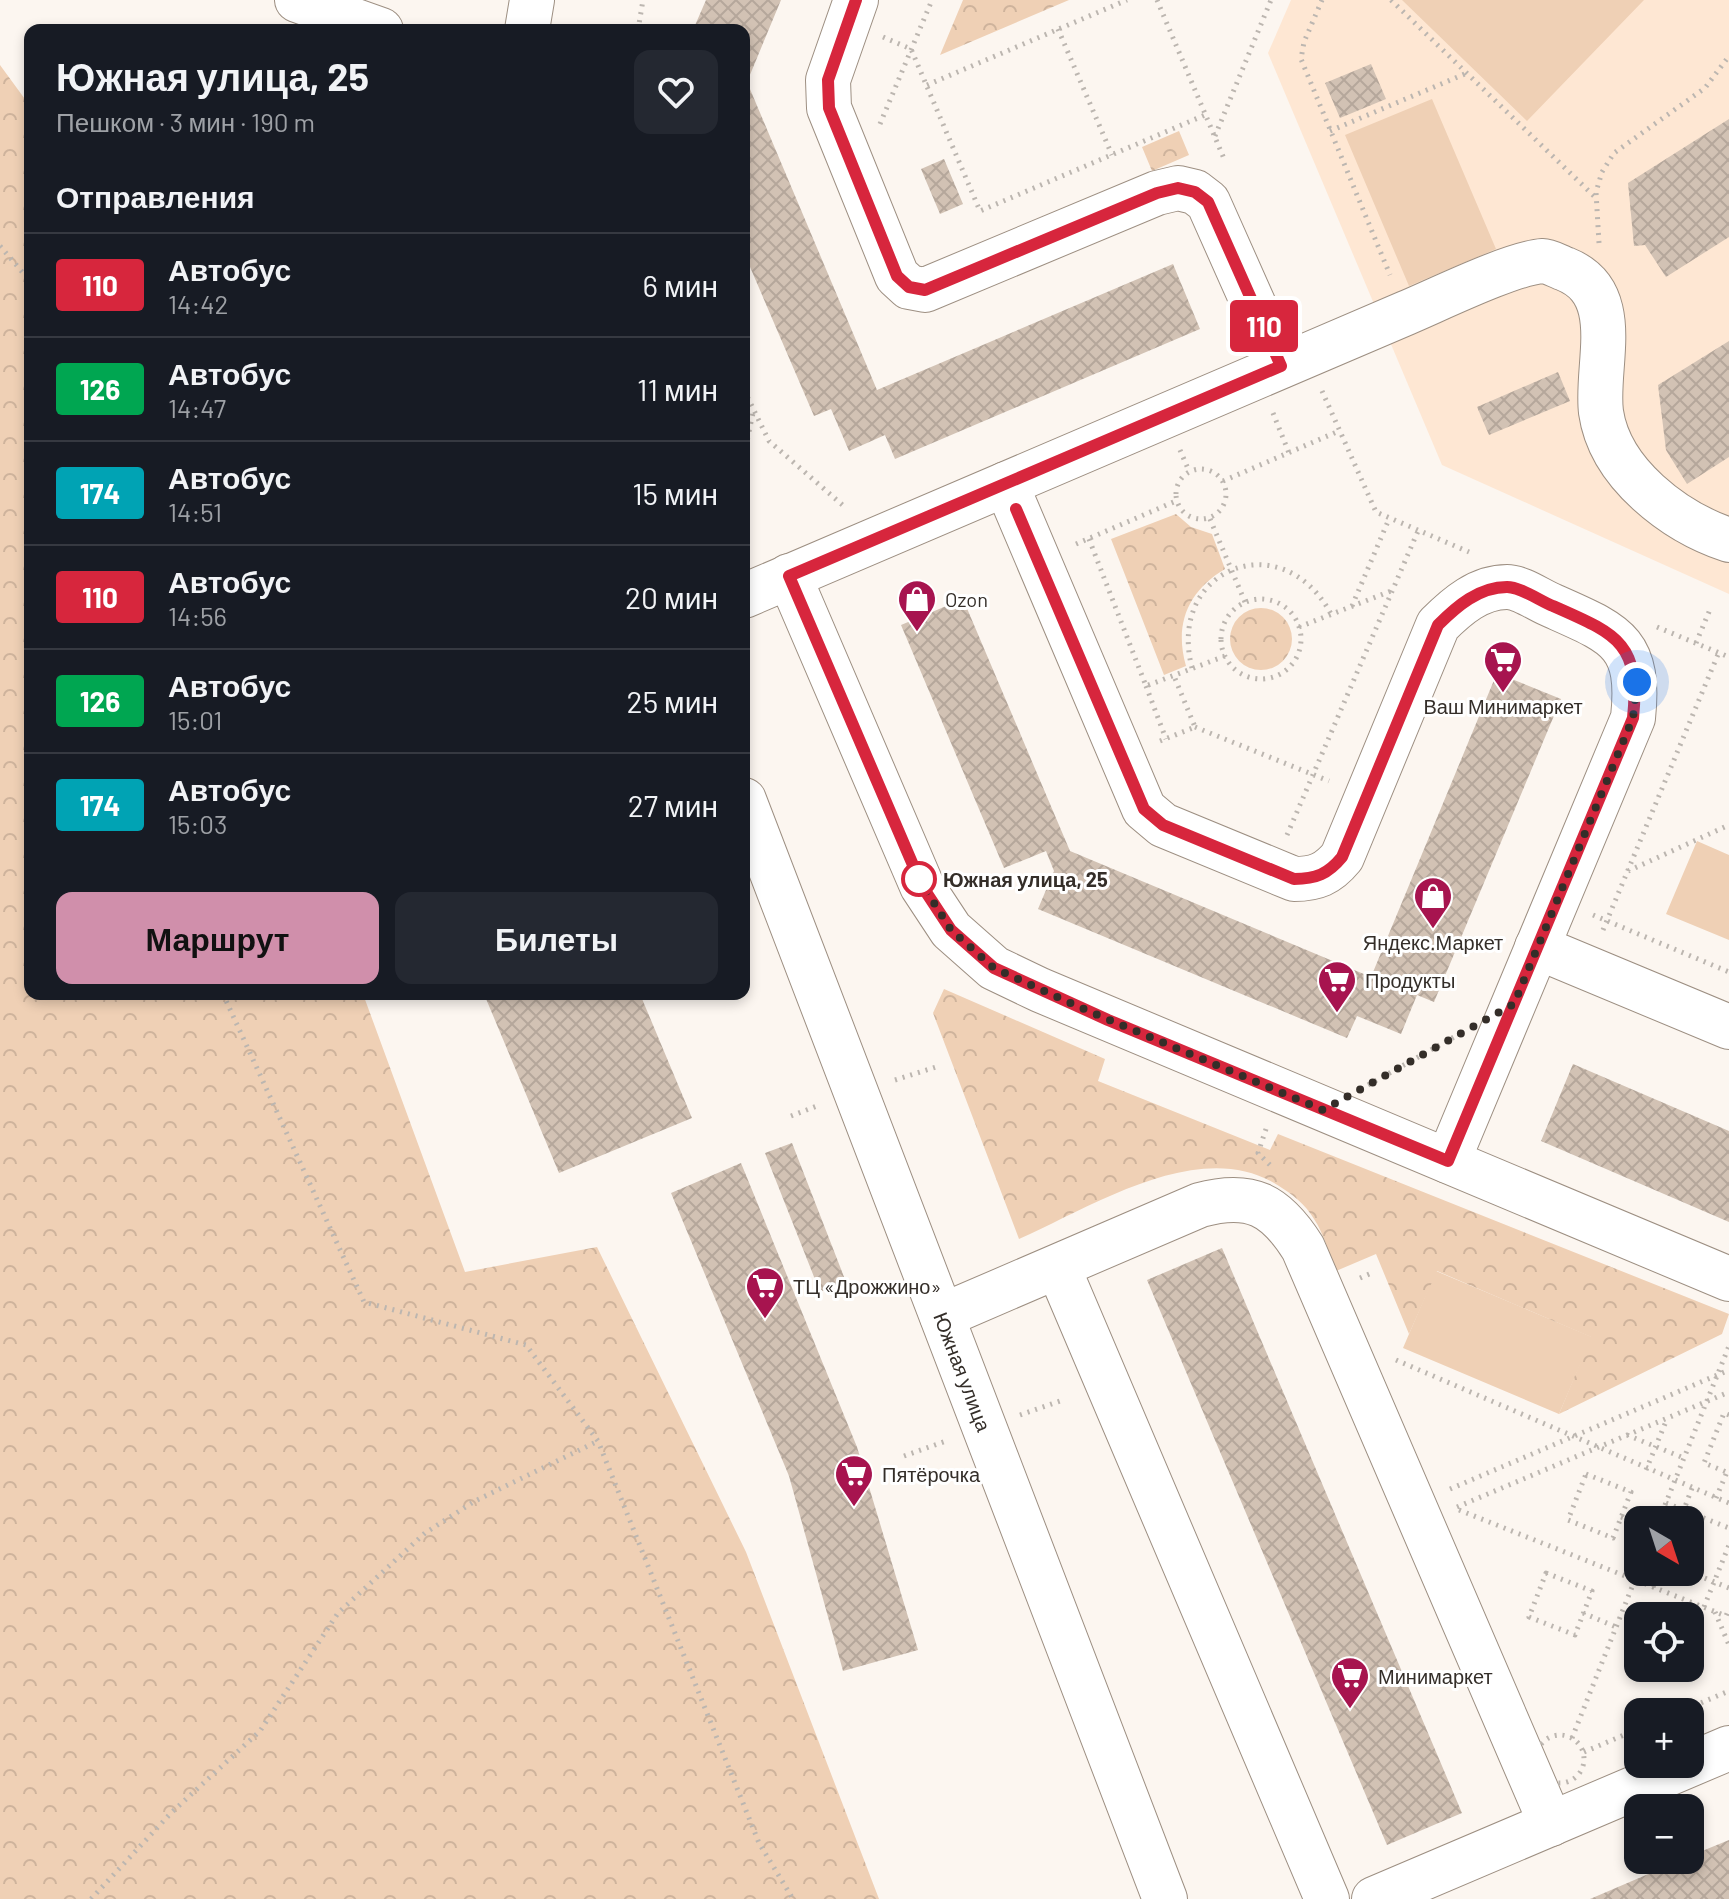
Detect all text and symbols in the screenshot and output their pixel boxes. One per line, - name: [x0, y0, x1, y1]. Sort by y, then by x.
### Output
- button: heart: [634, 50, 718, 134]
- text: Южная улица, 25: [56, 53, 369, 99]
- text: Пешком · 3 мин · 190 m: [56, 106, 315, 137]
- text: Отправления: [56, 178, 255, 214]
- text: Автобус: [168, 251, 291, 287]
- text: 6 мин: [643, 267, 718, 303]
- text: 110: [82, 268, 118, 302]
- text: 14:42: [168, 288, 229, 319]
- line badge: 110: [1218, 300, 1310, 352]
- text: 110: [1246, 309, 1282, 343]
- text: Автобус: [168, 355, 291, 391]
- text: 11 мин: [637, 371, 718, 407]
- text: 126: [80, 372, 120, 406]
- text: 14:47: [168, 392, 226, 423]
- text: Автобус: [168, 459, 291, 495]
- text: 15 мин: [632, 475, 718, 511]
- text: 174: [80, 476, 120, 510]
- text: 14:51: [168, 496, 222, 527]
- text: Автобус: [168, 563, 291, 599]
- shop icon: Ozon: [896, 578, 938, 633]
- text: 20 мин: [625, 579, 718, 615]
- text: 110: [82, 580, 118, 614]
- place label: Ozon: [945, 587, 988, 611]
- text: 14:56: [168, 600, 227, 631]
- supermarket icon: Ваш Минимаркет: [1482, 639, 1524, 694]
- your location: [1617, 662, 1657, 702]
- text: Автобус: [168, 667, 291, 703]
- text: 25 мин: [627, 683, 718, 719]
- text: 126: [80, 684, 120, 718]
- place label: Ваш Минимаркет: [1423, 694, 1583, 718]
- text: 15:01: [168, 704, 222, 735]
- text: Автобус: [168, 771, 291, 807]
- text: 27 мин: [628, 787, 718, 823]
- text: 174: [80, 788, 120, 822]
- text: 15:03: [168, 808, 227, 839]
- marker: Южная улица, 25: [902, 862, 936, 896]
- place label: Южная улица, 25: [943, 867, 1108, 891]
- shop icon: Яндекс.Маркет: [1412, 875, 1454, 930]
- button: Маршрут: [56, 892, 379, 984]
- button: Билеты: [395, 892, 718, 984]
- place label: Яндекс.Маркет: [1363, 930, 1503, 954]
- supermarket icon: Продукты: [1316, 959, 1358, 1014]
- place label: Продукты: [1365, 968, 1455, 992]
- supermarket icon: ТЦ «Дрожжино»: [744, 1265, 786, 1320]
- place label: ТЦ «Дрожжино»: [793, 1274, 941, 1298]
- street label: Южная улица: [929, 1309, 997, 1435]
- supermarket icon: Пятёрочка: [833, 1453, 875, 1508]
- place label: Пятёрочка: [882, 1462, 981, 1486]
- north arrow: [1624, 1506, 1704, 1586]
- map controls: [1624, 1506, 1704, 1874]
- button: locate: [1624, 1602, 1704, 1682]
- supermarket icon: Минимаркет: [1329, 1655, 1371, 1710]
- place label: Минимаркет: [1378, 1664, 1493, 1688]
- button: +: [1624, 1698, 1704, 1778]
- button: −: [1624, 1794, 1704, 1874]

